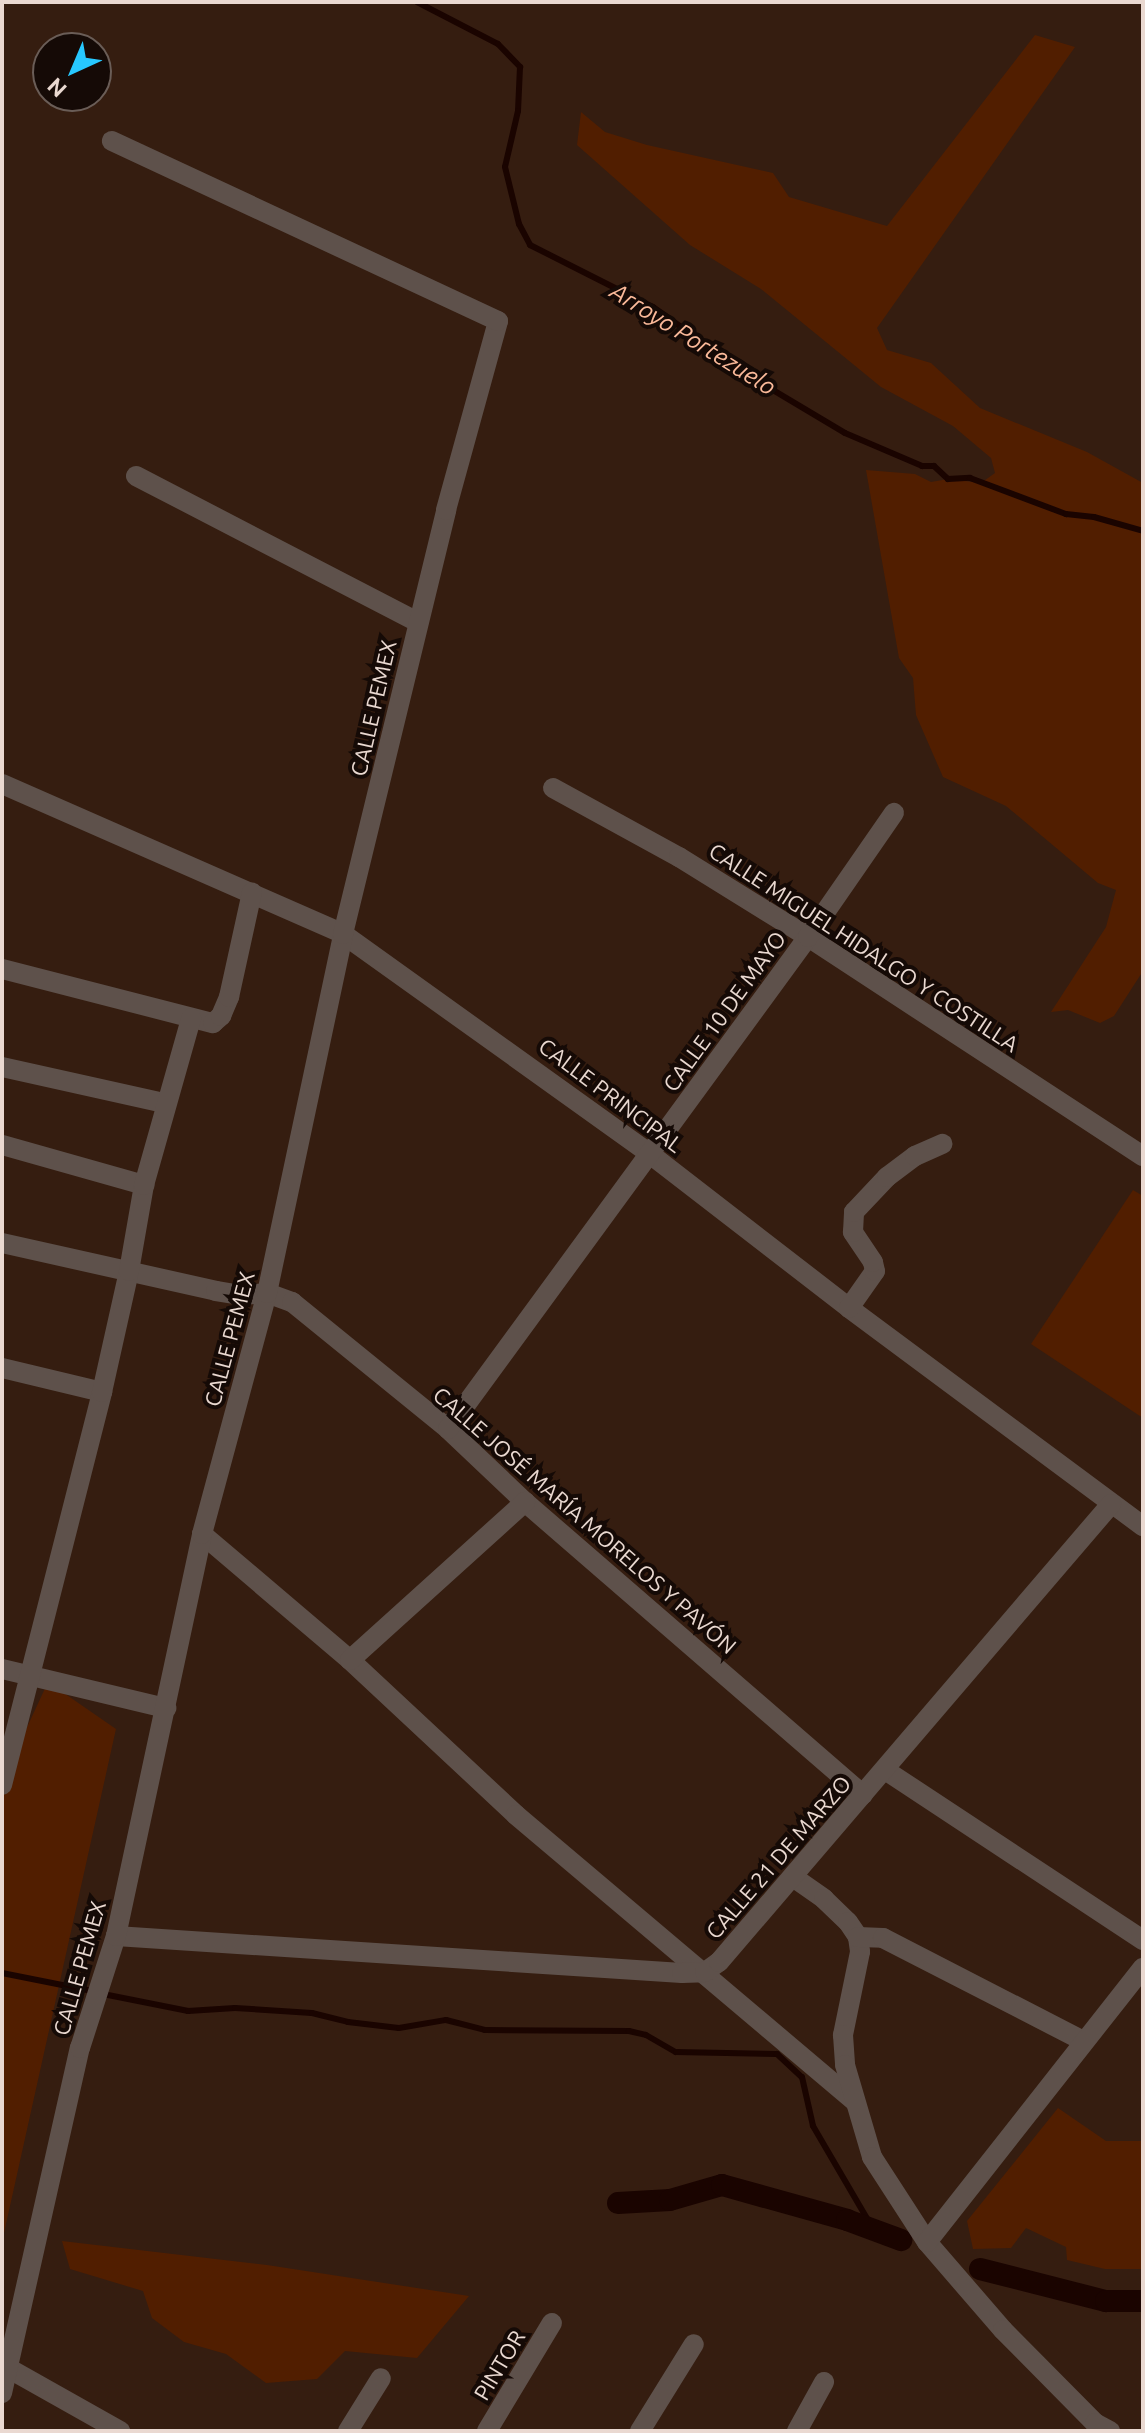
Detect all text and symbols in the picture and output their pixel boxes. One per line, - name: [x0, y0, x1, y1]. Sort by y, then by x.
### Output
- north arrow: [32, 32, 112, 112]
- text: N: [42, 73, 71, 103]
- water label: Arroyo Portezuelo: [605, 277, 781, 401]
- street label: CALLE PEMEX: [345, 637, 401, 779]
- street label: CALLE MIGUEL HIDALGO Y COSTILLA: [704, 837, 1024, 1057]
- street label: CALLE 10 DE MAYO: [657, 926, 791, 1096]
- street label: CALLE PRINCIPAL: [534, 1032, 688, 1158]
- street label: CALLE PEMEX: [198, 1269, 260, 1409]
- street label: CALLE JOSÉ MARÍA MORELOS Y PAVÓN: [428, 1381, 742, 1659]
- street label: CALLE 21 DE MARZO: [700, 1770, 856, 1944]
- street label: CALLE PEMEX: [47, 1898, 111, 2038]
- street label: PINTOR: [468, 2325, 530, 2405]

